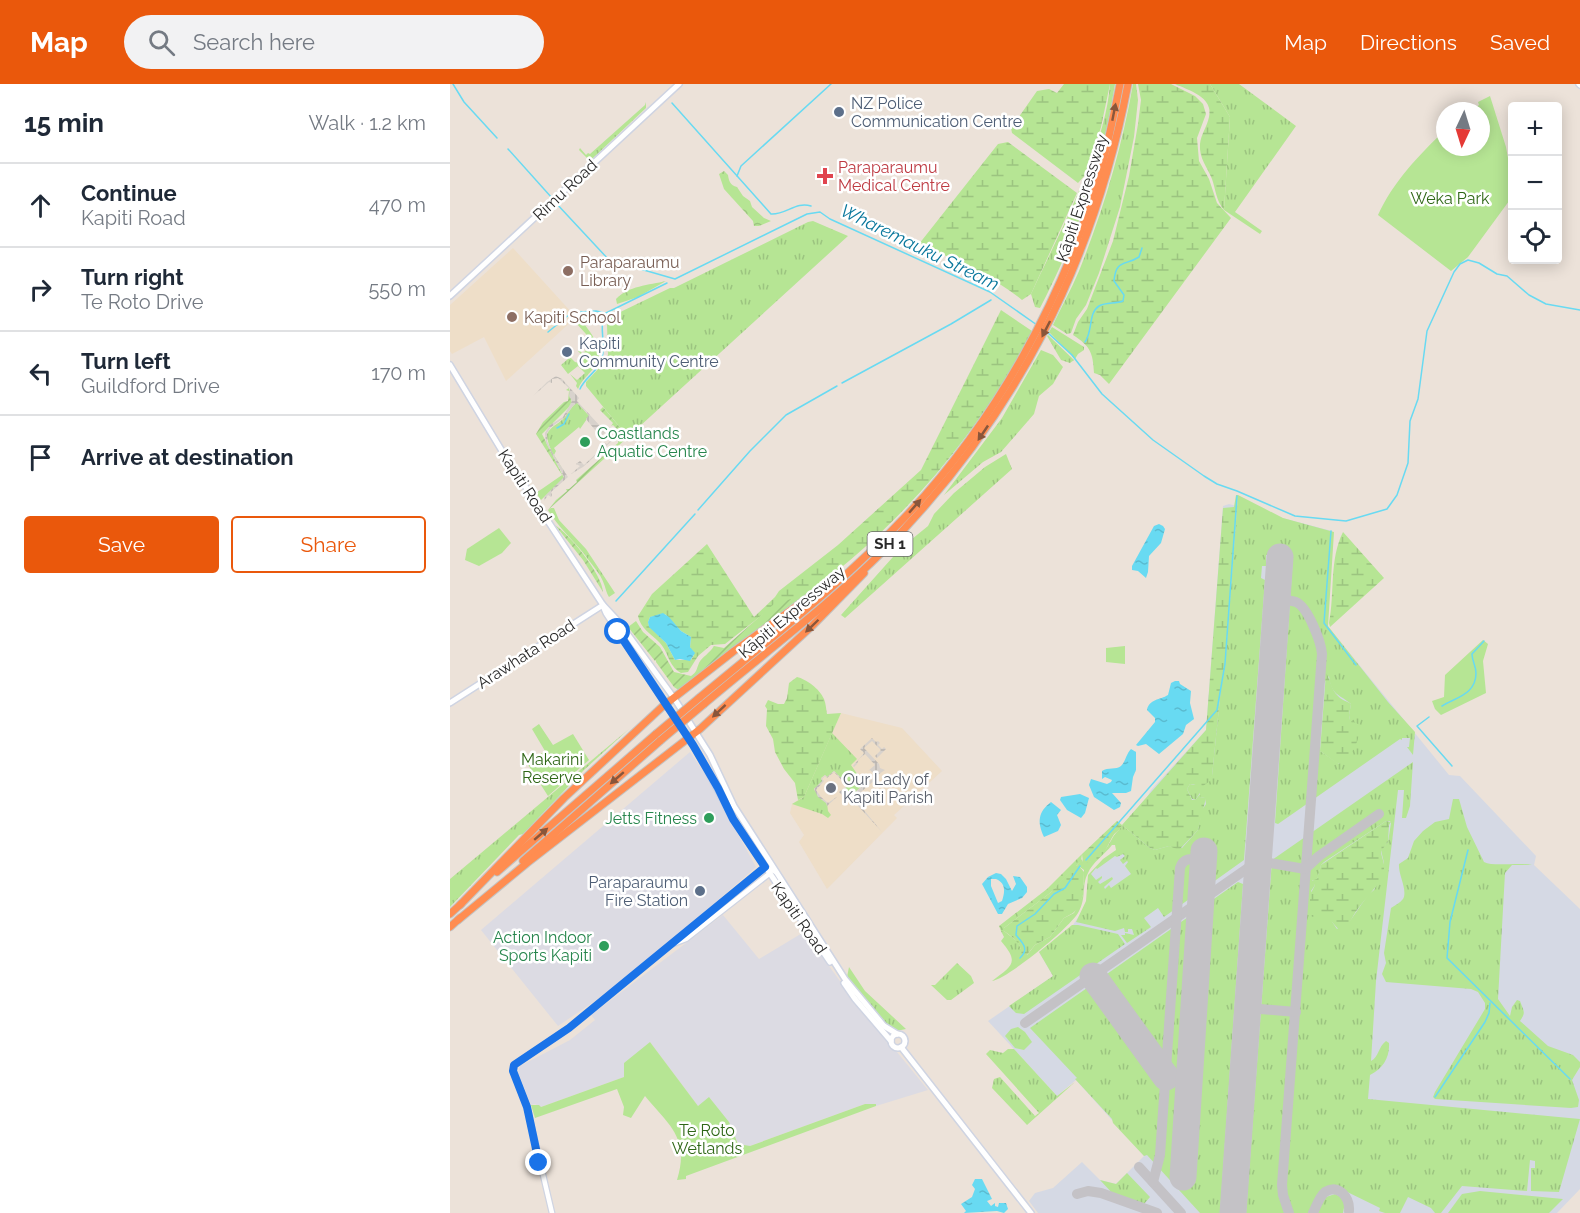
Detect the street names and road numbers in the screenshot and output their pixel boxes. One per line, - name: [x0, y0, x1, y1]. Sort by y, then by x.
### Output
- street label: Kāpiti Expressway: [1052, 132, 1112, 264]
- street label: Rimu Road: [529, 156, 601, 224]
- street label: Kapiti Road: [494, 446, 556, 526]
- road number: SH 1: [868, 532, 912, 556]
- street label: Kāpiti Expressway: [735, 562, 849, 662]
- street label: Arawhata Road: [474, 615, 578, 693]
- street label: Kapiti Road: [767, 878, 831, 958]

